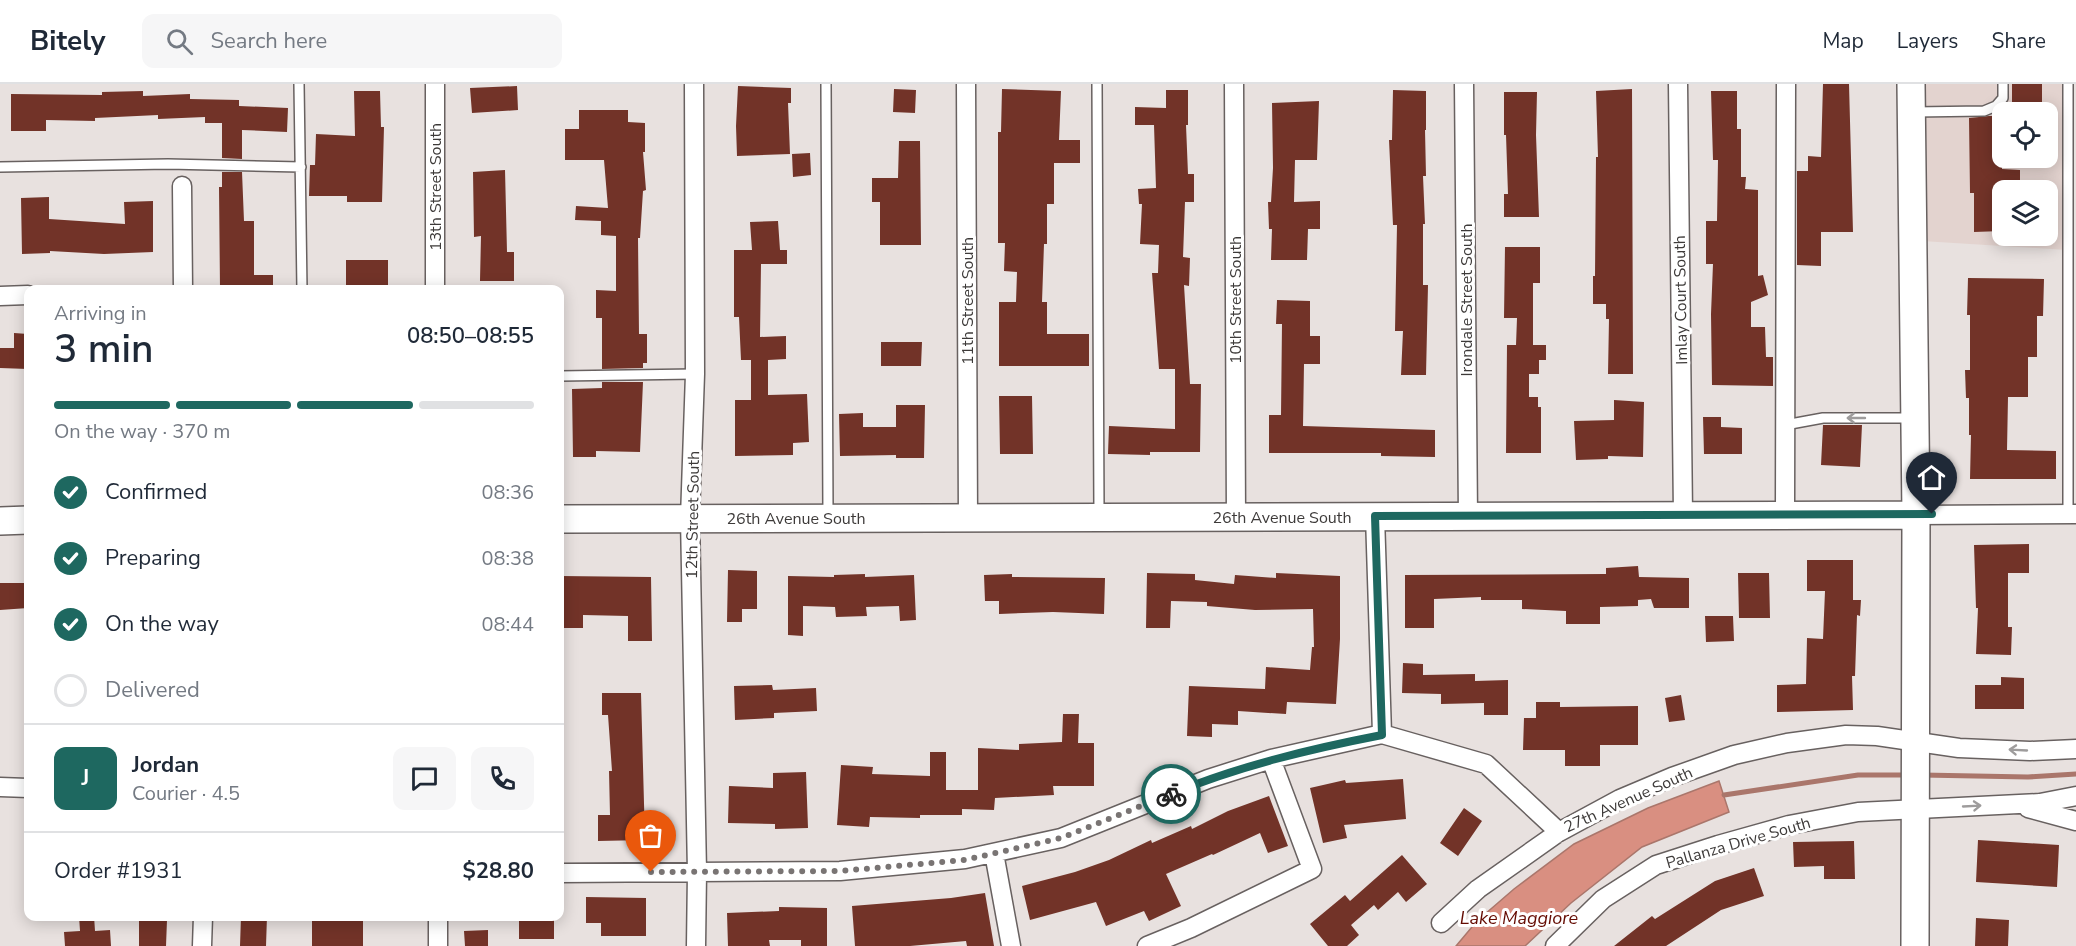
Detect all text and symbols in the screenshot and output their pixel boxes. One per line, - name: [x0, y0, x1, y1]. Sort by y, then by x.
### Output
- search box: [142, 14, 562, 68]
- text: Bitely: [30, 22, 106, 60]
- icon: search: [163, 25, 196, 58]
- text: Search here: [211, 26, 327, 56]
- text: Map: [1822, 27, 1864, 55]
- text: Layers: [1897, 27, 1958, 55]
- text: Share: [1991, 27, 2046, 55]
- map controls: [1992, 102, 2058, 246]
- button: locate: [1992, 102, 2058, 168]
- street label: 13th Street South: [425, 123, 447, 251]
- button: layers: [1992, 180, 2058, 246]
- street label: Irondale Street South: [1456, 224, 1478, 376]
- street label: Imlay Court South: [1669, 235, 1693, 365]
- street label: 10th Street South: [1225, 236, 1247, 364]
- street label: 11th Street South: [957, 237, 979, 365]
- text: Arriving in: [54, 300, 147, 327]
- text: 08:50–08:55: [407, 321, 534, 351]
- text: 3 min: [54, 323, 153, 376]
- one-way arrow: [1847, 412, 1867, 424]
- text: On the way · 370 m: [54, 418, 230, 445]
- street label: 12th Street South: [681, 451, 705, 579]
- pin: [1906, 452, 1957, 514]
- icon: home: [1915, 461, 1948, 494]
- icon: check: [54, 476, 87, 509]
- text: Confirmed: [105, 477, 207, 507]
- text: 08:36: [481, 479, 534, 506]
- street label: 26th Avenue South: [1213, 507, 1351, 529]
- street label: 26th Avenue South: [727, 508, 865, 530]
- icon: check: [54, 542, 87, 575]
- text: Preparing: [105, 543, 201, 573]
- text: 08:38: [481, 545, 534, 572]
- icon: check: [54, 608, 87, 641]
- text: On the way: [105, 609, 219, 639]
- text: 08:44: [481, 611, 534, 638]
- text: Delivered: [105, 675, 200, 705]
- one-way arrow: [2008, 745, 2028, 756]
- button: chat: [393, 747, 456, 810]
- button: phone: [471, 747, 534, 810]
- text: Jordan: [132, 750, 199, 780]
- street label: 27th Avenue South: [1560, 762, 1696, 838]
- text: J: [82, 763, 89, 793]
- courier: [1141, 764, 1201, 824]
- icon: bike: [1155, 778, 1188, 811]
- text: Courier · 4.5: [132, 780, 240, 807]
- one-way arrow: [1962, 800, 1982, 811]
- pin: [625, 810, 676, 872]
- street label: Pallanza Drive South: [1663, 812, 1813, 874]
- icon: bag: [634, 819, 667, 852]
- text: Order #1931: [54, 856, 183, 886]
- text: $28.80: [463, 856, 534, 886]
- water label: Lake Maggiore: [1460, 906, 1579, 930]

